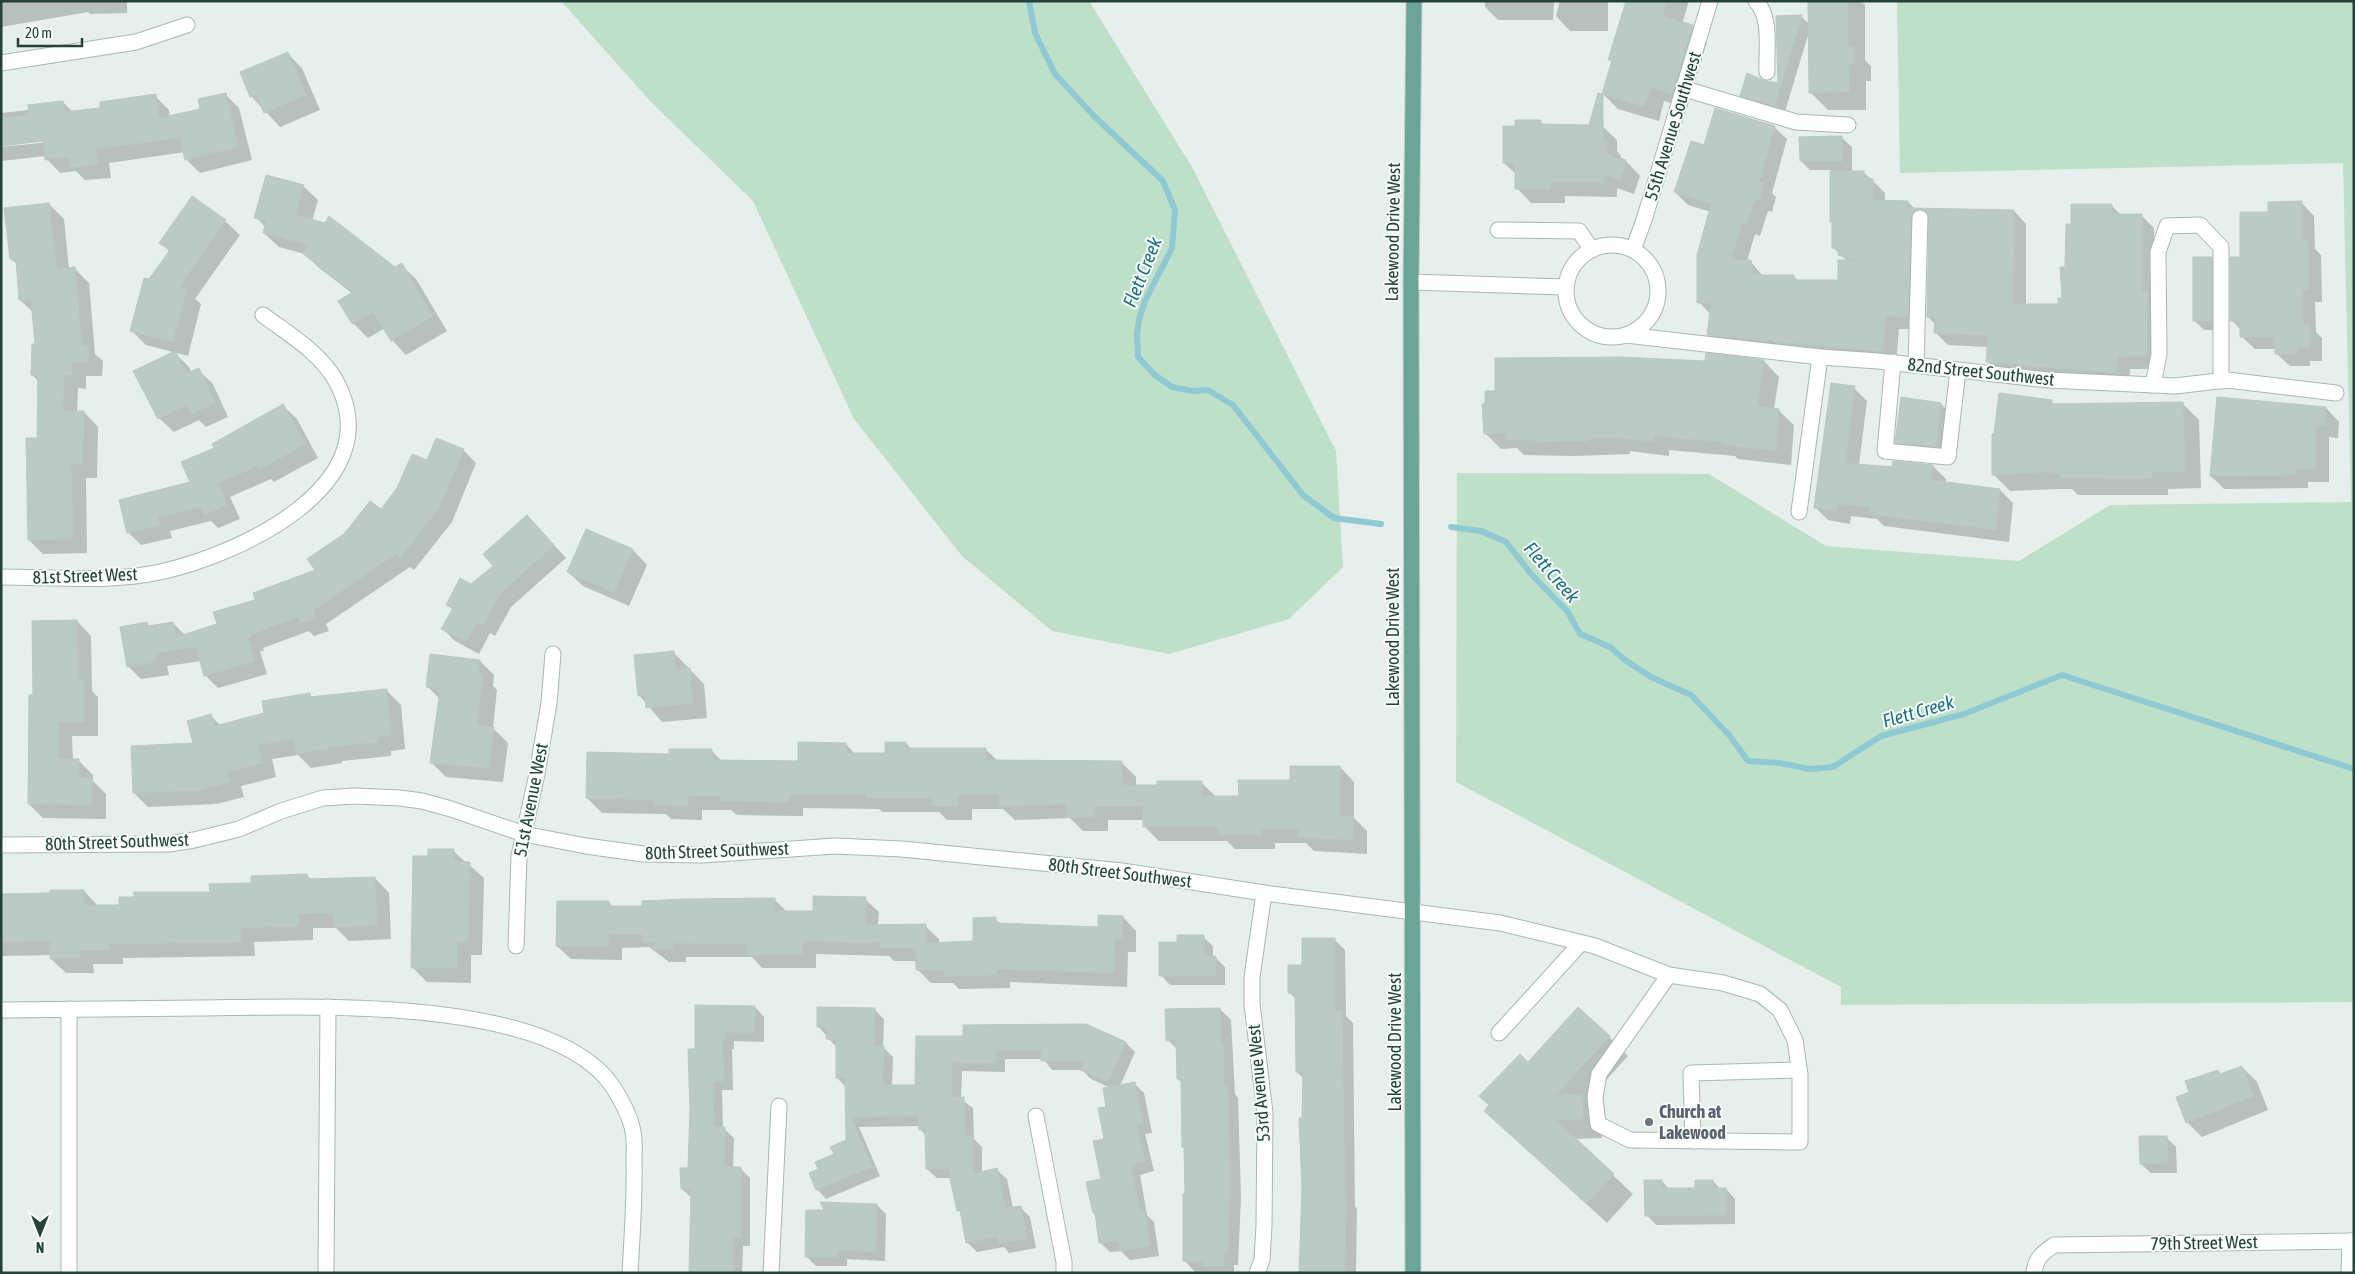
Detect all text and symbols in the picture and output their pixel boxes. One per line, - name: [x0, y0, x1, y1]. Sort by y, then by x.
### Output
- scale bar: [18, 15, 81, 47]
- text: 20 m: [25, 24, 52, 41]
- street label: 55th Avenue Southwest: [1640, 49, 1705, 203]
- street label: Lakewood Drive West: [1381, 162, 1404, 302]
- water label: Flett Creek: [1118, 233, 1166, 310]
- street label: 82nd Street Southwest: [1907, 353, 2056, 390]
- water label: Flett Creek: [1520, 537, 1585, 607]
- street label: 81st Street West: [32, 563, 138, 588]
- street label: Lakewood Drive West: [1382, 568, 1403, 707]
- water label: Flett Creek: [1880, 690, 1957, 732]
- street label: 51st Avenue West: [509, 741, 552, 859]
- street label: 80th Street Southwest: [45, 828, 189, 855]
- street label: 80th Street Southwest: [645, 837, 789, 864]
- street label: 80th Street Southwest: [1047, 853, 1193, 892]
- street label: Lakewood Drive West: [1384, 973, 1405, 1112]
- street label: 53rd Avenue West: [1243, 1023, 1274, 1143]
- place label: Church at Lakewood: [1659, 1101, 1726, 1143]
- marker: Church at Lakewood: [1643, 1116, 1655, 1128]
- north arrow: [15, 1209, 65, 1259]
- street label: 79th Street West: [2150, 1231, 2258, 1254]
- text: N: [36, 1239, 44, 1255]

